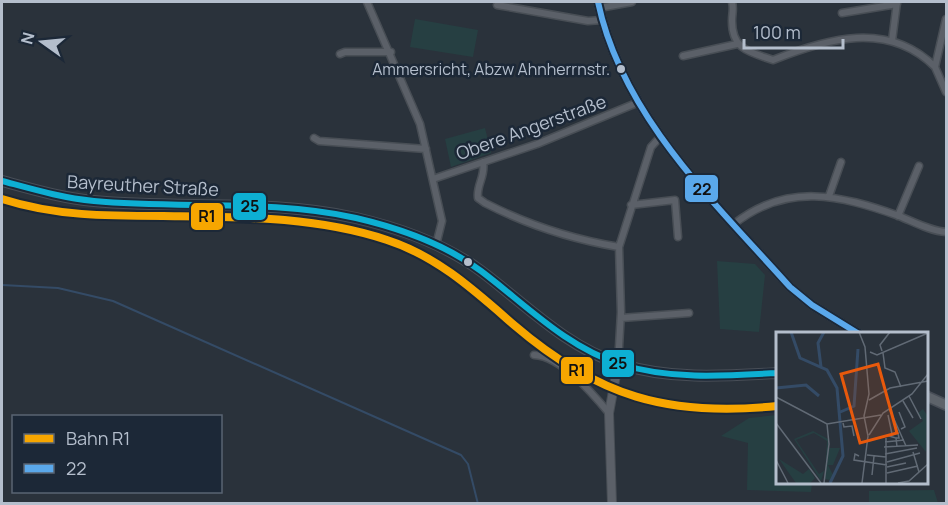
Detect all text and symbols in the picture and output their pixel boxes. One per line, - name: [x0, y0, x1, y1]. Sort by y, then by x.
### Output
- north arrow: [12, 12, 72, 72]
- scale bar: [744, 12, 843, 50]
- text: 100 m: [753, 20, 801, 44]
- text: N: [15, 30, 40, 47]
- place label: Ammersricht, Abzw Ahnherrnstr.: [372, 58, 610, 80]
- marker: Ammersricht, Abzw Ahnherrnstr.: [615, 63, 627, 75]
- street label: Obere Angerstraße: [453, 89, 609, 165]
- street label: Bayreuther Straße: [67, 169, 219, 201]
- line badge: 22: [684, 174, 719, 203]
- text: 22: [692, 178, 712, 200]
- line badge: 25: [232, 192, 267, 221]
- text: 25: [241, 195, 259, 217]
- line badge: R1: [190, 202, 224, 231]
- text: R1: [198, 205, 216, 227]
- unlabelled marker: [462, 256, 474, 268]
- inset map: [776, 332, 927, 484]
- line badge: 25: [601, 349, 635, 378]
- text: 25: [609, 352, 627, 374]
- line badge: R1: [560, 356, 594, 385]
- text: R1: [568, 359, 586, 381]
- legend: [12, 415, 222, 493]
- text: Bahn R1: [66, 426, 130, 450]
- text: 22: [66, 456, 87, 480]

